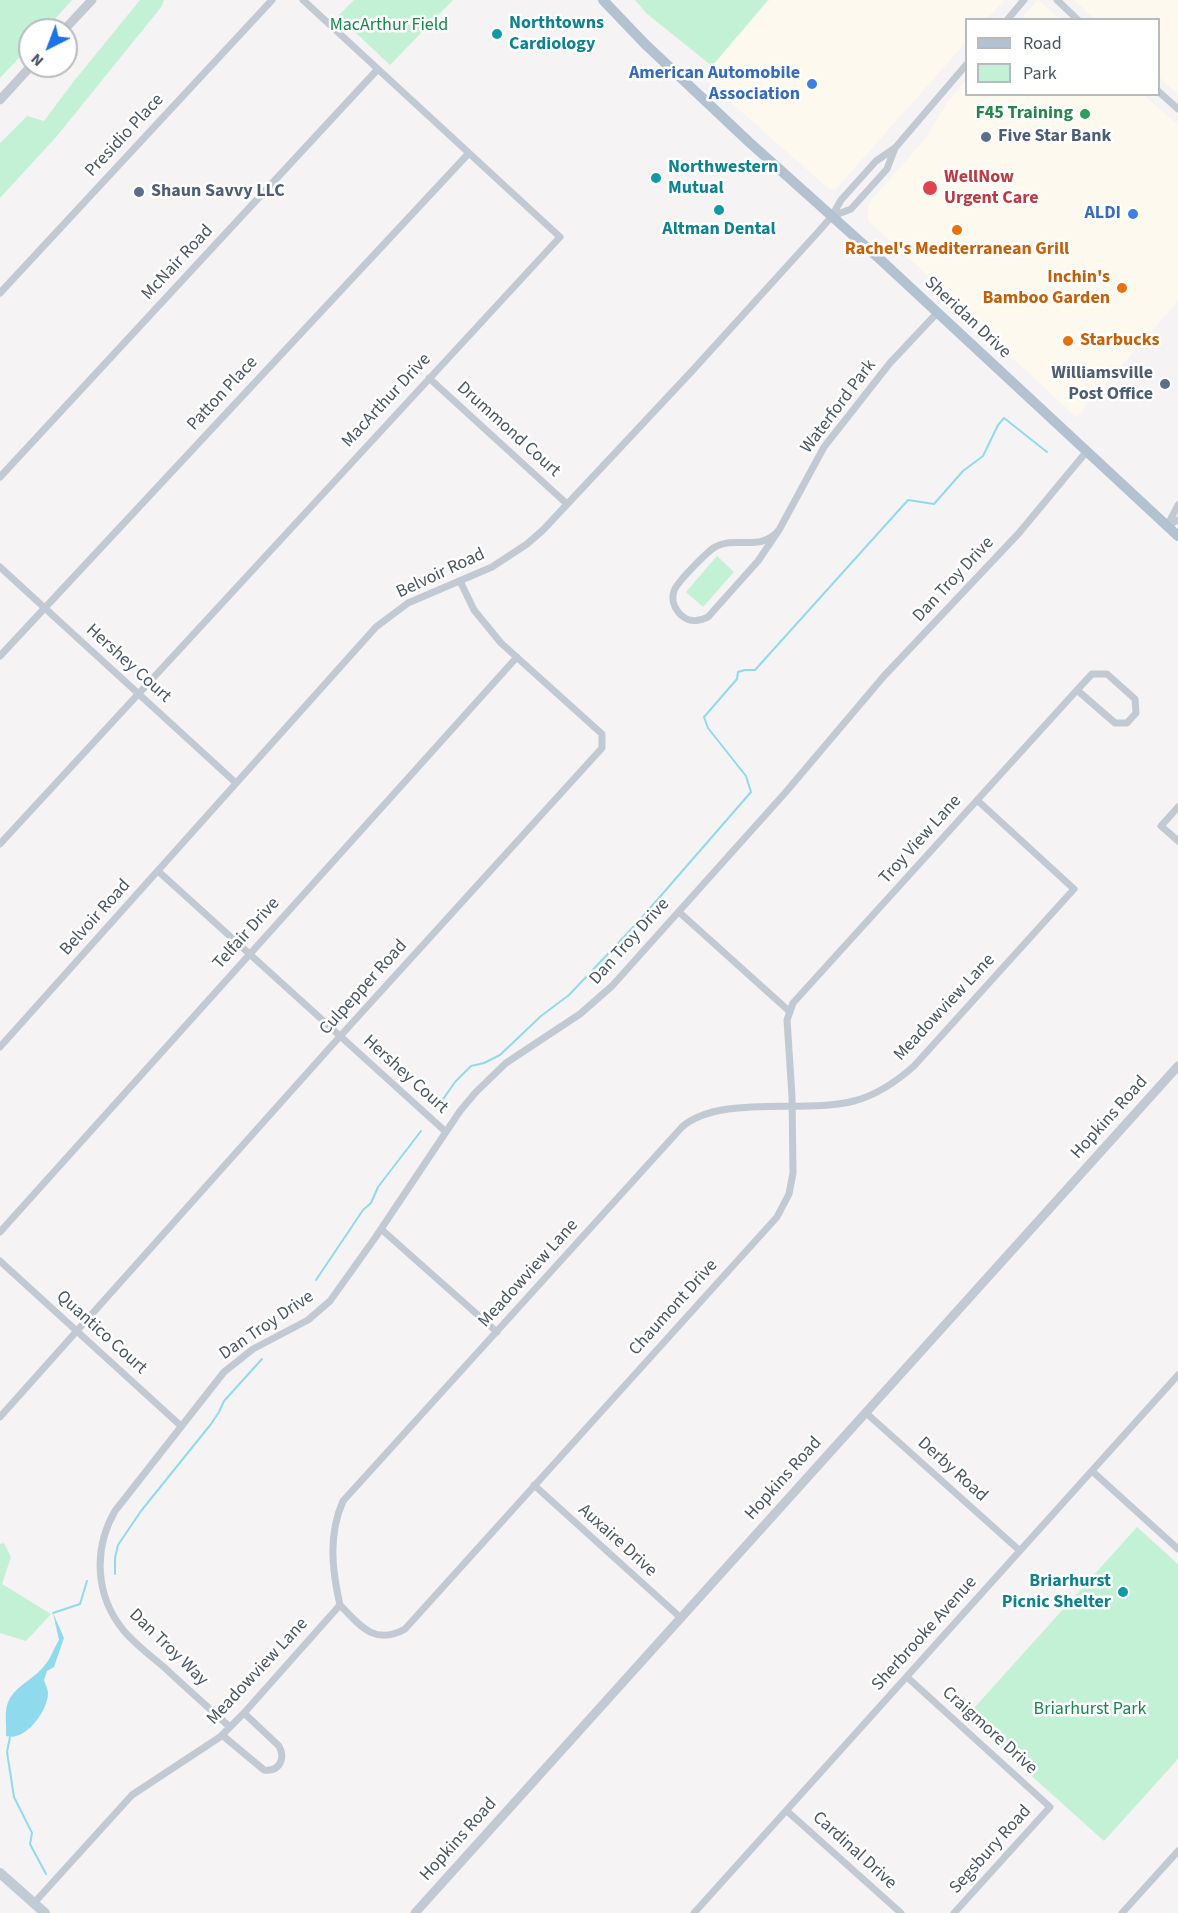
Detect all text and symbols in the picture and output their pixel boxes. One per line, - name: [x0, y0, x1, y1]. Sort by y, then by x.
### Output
- place label: Northtowns Cardiology: [509, 13, 604, 56]
- park label: MacArthur Field: [330, 15, 448, 37]
- north arrow: [18, 18, 78, 78]
- legend: [965, 18, 1160, 96]
- marker: Northtowns Cardiology: [490, 27, 504, 41]
- text: Road: [1023, 31, 1062, 56]
- text: N: [26, 48, 49, 72]
- text: Park: [1023, 61, 1057, 86]
- place label: American Automobile Association: [629, 63, 800, 106]
- marker: American Automobile Association: [805, 77, 819, 91]
- street label: Presidio Place: [81, 90, 169, 182]
- place label: F45 Training: [975, 103, 1073, 125]
- marker: F45 Training: [1078, 107, 1092, 121]
- place label: Five Star Bank: [998, 126, 1111, 148]
- marker: Five Star Bank: [979, 130, 993, 144]
- place label: Northwestern Mutual: [668, 157, 778, 200]
- place label: WellNow Urgent Care: [944, 167, 1039, 210]
- marker: Northwestern Mutual: [649, 171, 663, 185]
- marker: WellNow Urgent Care: [921, 179, 939, 197]
- place label: Shaun Savvy LLC: [151, 181, 285, 203]
- marker: Shaun Savvy LLC: [132, 185, 146, 199]
- marker: Altman Dental: [712, 203, 726, 217]
- place label: ALDI: [1085, 203, 1121, 225]
- marker: ALDI: [1126, 207, 1140, 221]
- place label: Altman Dental: [662, 219, 776, 241]
- street label: McNair Road: [138, 221, 218, 305]
- marker: Rachel's Mediterranean Grill: [950, 223, 964, 237]
- place label: Rachel's Mediterranean Grill: [845, 239, 1069, 261]
- place label: Inchin's Bamboo Garden: [982, 267, 1110, 310]
- street label: Sheridan Drive: [919, 272, 1015, 364]
- marker: Inchin's Bamboo Garden: [1115, 281, 1129, 295]
- place label: Starbucks: [1080, 330, 1159, 352]
- marker: Starbucks: [1061, 334, 1075, 348]
- street label: MacArthur Drive: [338, 349, 436, 453]
- street label: Patton Place: [183, 352, 263, 436]
- street label: Waterford Park: [797, 356, 881, 458]
- place label: Williamsville Post Office: [1051, 363, 1153, 406]
- marker: Williamsville Post Office: [1158, 377, 1172, 391]
- street label: Drummond Court: [452, 378, 564, 482]
- street label: Dan Troy Drive: [909, 533, 999, 627]
- street label: Belvoir Road: [393, 544, 489, 604]
- street label: Hershey Court: [81, 620, 175, 708]
- street label: Troy View Lane: [875, 791, 967, 889]
- street label: Belvoir Road: [56, 875, 136, 961]
- street label: Telfair Drive: [209, 894, 285, 974]
- street label: Dan Troy Drive: [585, 894, 675, 990]
- street label: Culpepper Road: [316, 936, 412, 1040]
- street label: Meadowview Lane: [890, 950, 1000, 1066]
- street label: Hershey Court: [358, 1031, 452, 1119]
- street label: Hopkins Road: [1067, 1072, 1153, 1164]
- street label: Meadowview Lane: [475, 1215, 583, 1333]
- street label: Chaumont Drive: [625, 1255, 723, 1361]
- street label: Quantico Court: [51, 1287, 151, 1379]
- street label: Dan Troy Drive: [216, 1287, 318, 1365]
- street label: Hopkins Road: [741, 1433, 827, 1525]
- street label: Derby Road: [913, 1433, 991, 1507]
- street label: Auxaire Drive: [573, 1500, 661, 1582]
- place label: Briarhurst Picnic Shelter: [1002, 1571, 1111, 1614]
- street label: Sherbrooke Avenue: [868, 1572, 982, 1696]
- marker: Briarhurst Picnic Shelter: [1116, 1585, 1130, 1599]
- street label: Dan Troy Way: [124, 1605, 212, 1691]
- street label: Meadowview Lane: [203, 1614, 313, 1730]
- street label: Craigmore Drive: [937, 1683, 1041, 1779]
- park label: Briarhurst Park: [1034, 1699, 1146, 1721]
- street label: Hopkins Road: [416, 1794, 502, 1886]
- street label: Segsbury Road: [945, 1801, 1037, 1899]
- street label: Cardinal Drive: [807, 1808, 901, 1894]

